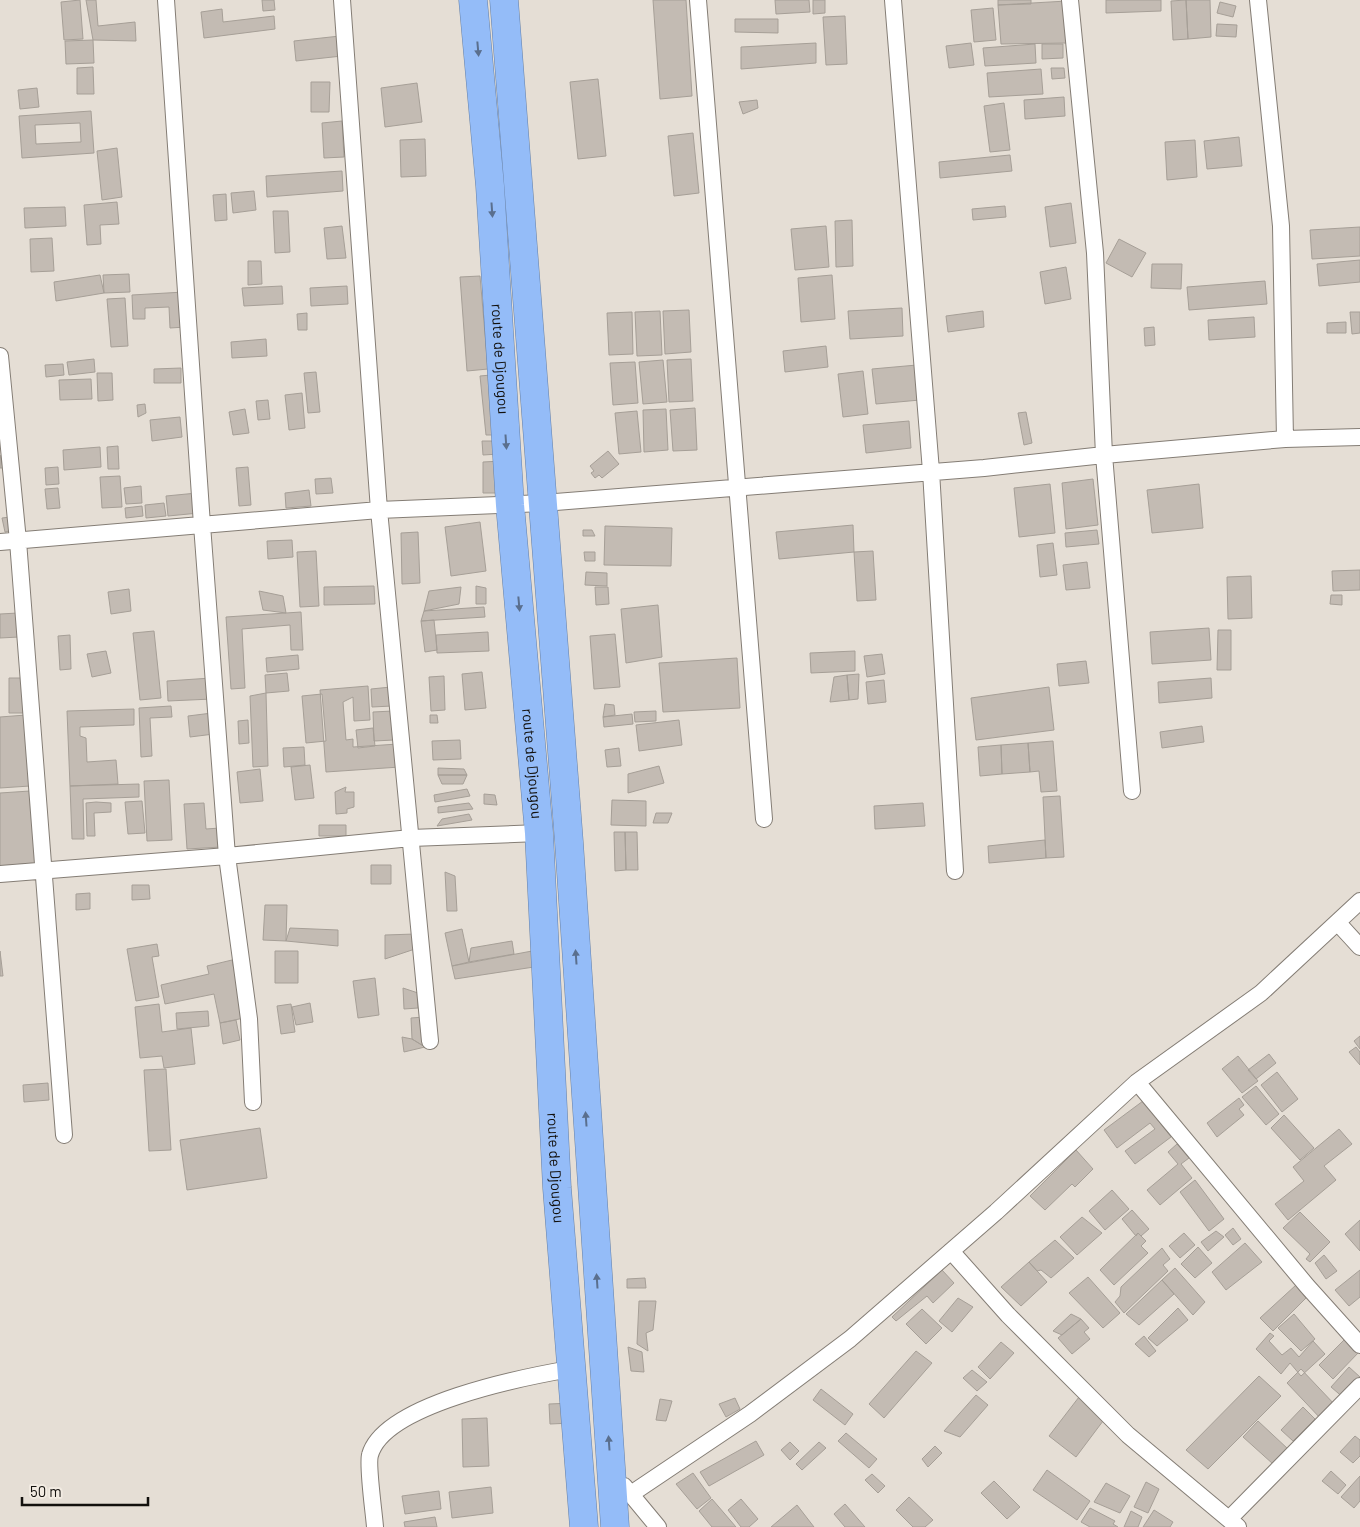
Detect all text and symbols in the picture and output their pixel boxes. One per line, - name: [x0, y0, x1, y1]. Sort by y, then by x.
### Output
- one-way arrow: [474, 41, 482, 57]
- one-way arrow: [488, 203, 496, 219]
- street label: route de Djougou: [488, 303, 513, 415]
- one-way arrow: [503, 435, 511, 451]
- one-way arrow: [515, 597, 523, 613]
- street label: route de Djougou: [519, 708, 547, 819]
- one-way arrow: [572, 949, 580, 965]
- one-way arrow: [582, 1111, 590, 1127]
- street label: route de Djougou: [544, 1112, 569, 1224]
- one-way arrow: [593, 1273, 601, 1289]
- one-way arrow: [605, 1435, 613, 1451]
- scale bar: [22, 1474, 149, 1506]
- text: 50 m: [30, 1482, 62, 1500]

